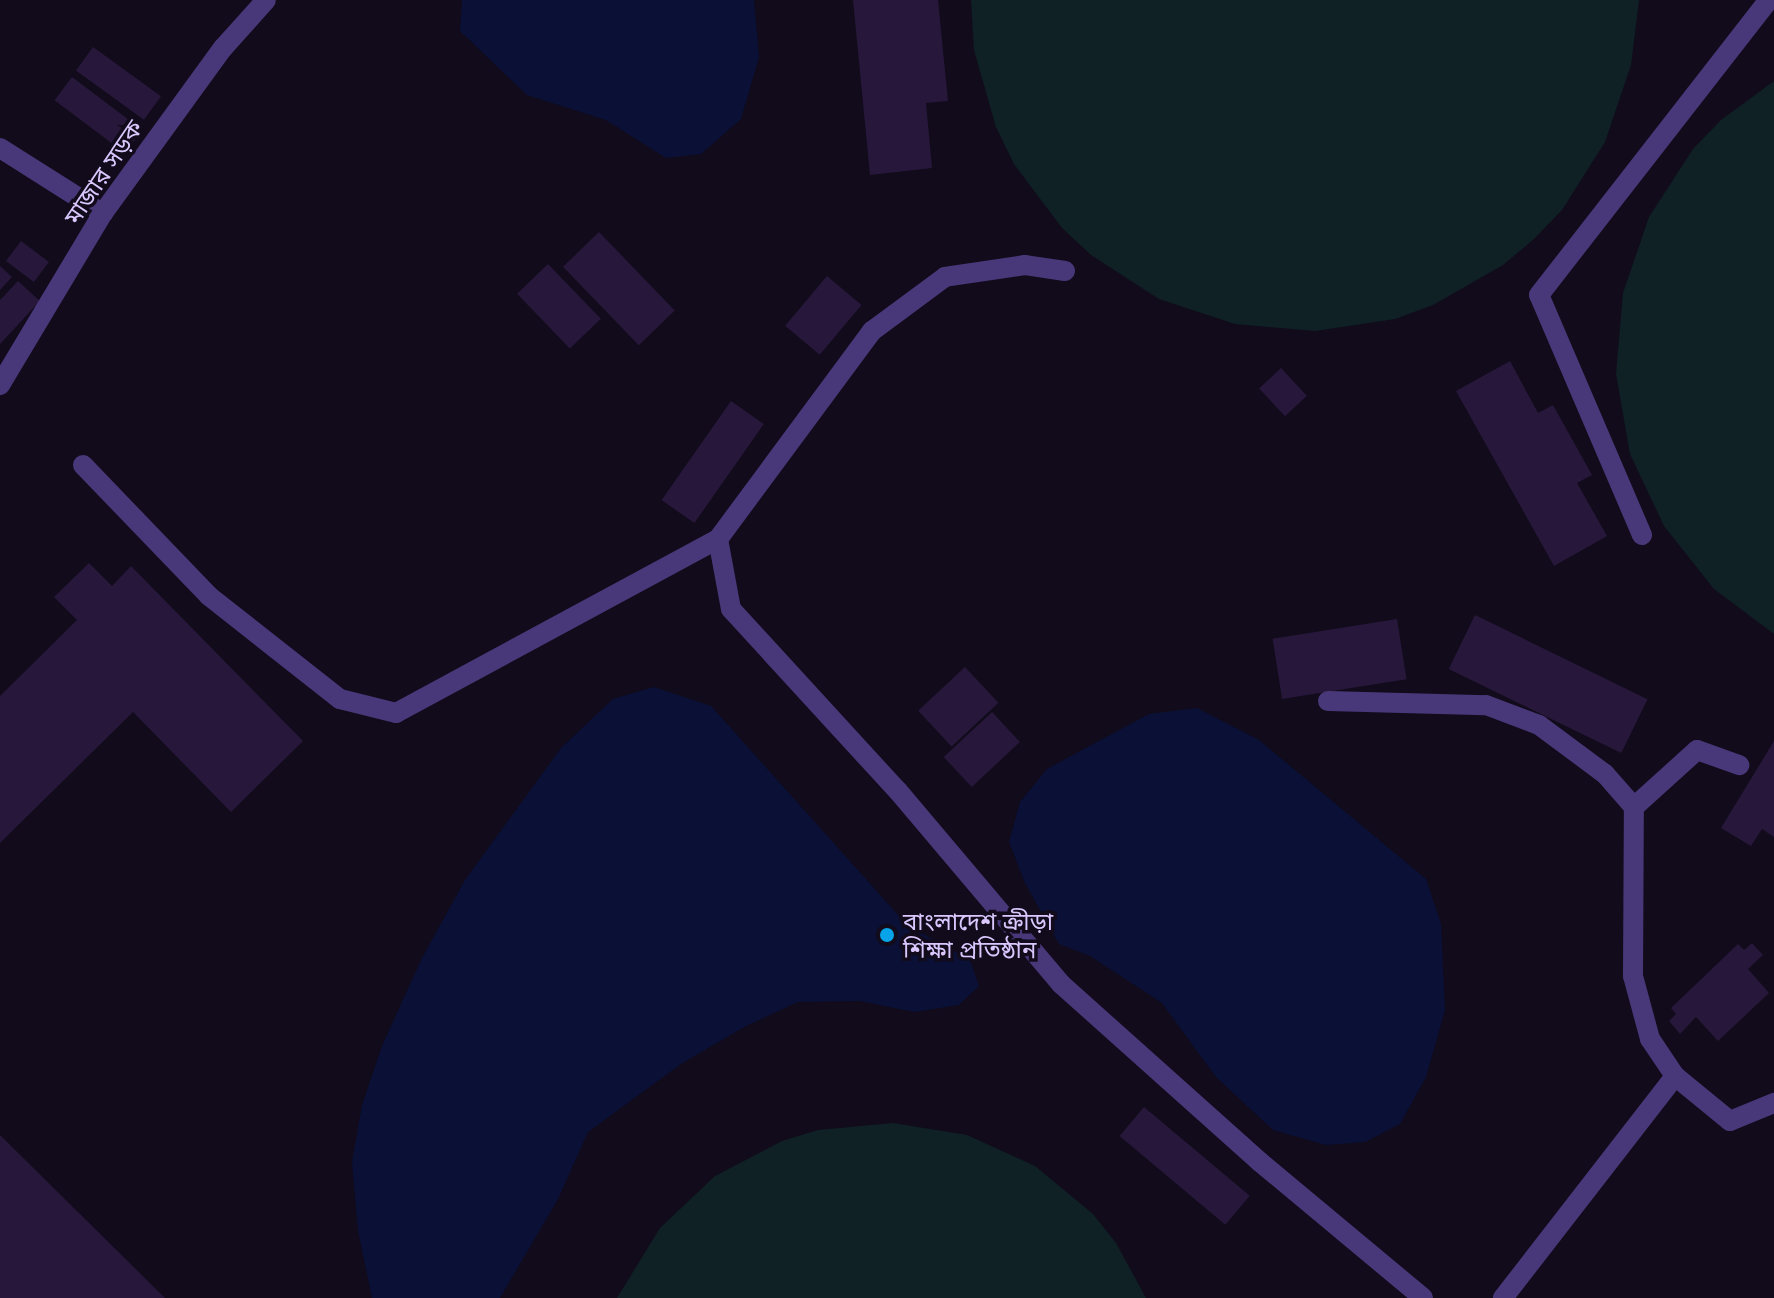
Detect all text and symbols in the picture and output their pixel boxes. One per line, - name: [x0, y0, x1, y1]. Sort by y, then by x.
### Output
- street label: মাজার সড়ক: [57, 114, 149, 230]
- place label: বাংলাদেশ ক্রীড়া শিক্ষা প্রতিষ্ঠান: [903, 907, 1053, 963]
- marker: বাংলাদেশ ক্রীড়া শিক্ষা প্রতিষ্ঠান: [878, 926, 896, 944]

